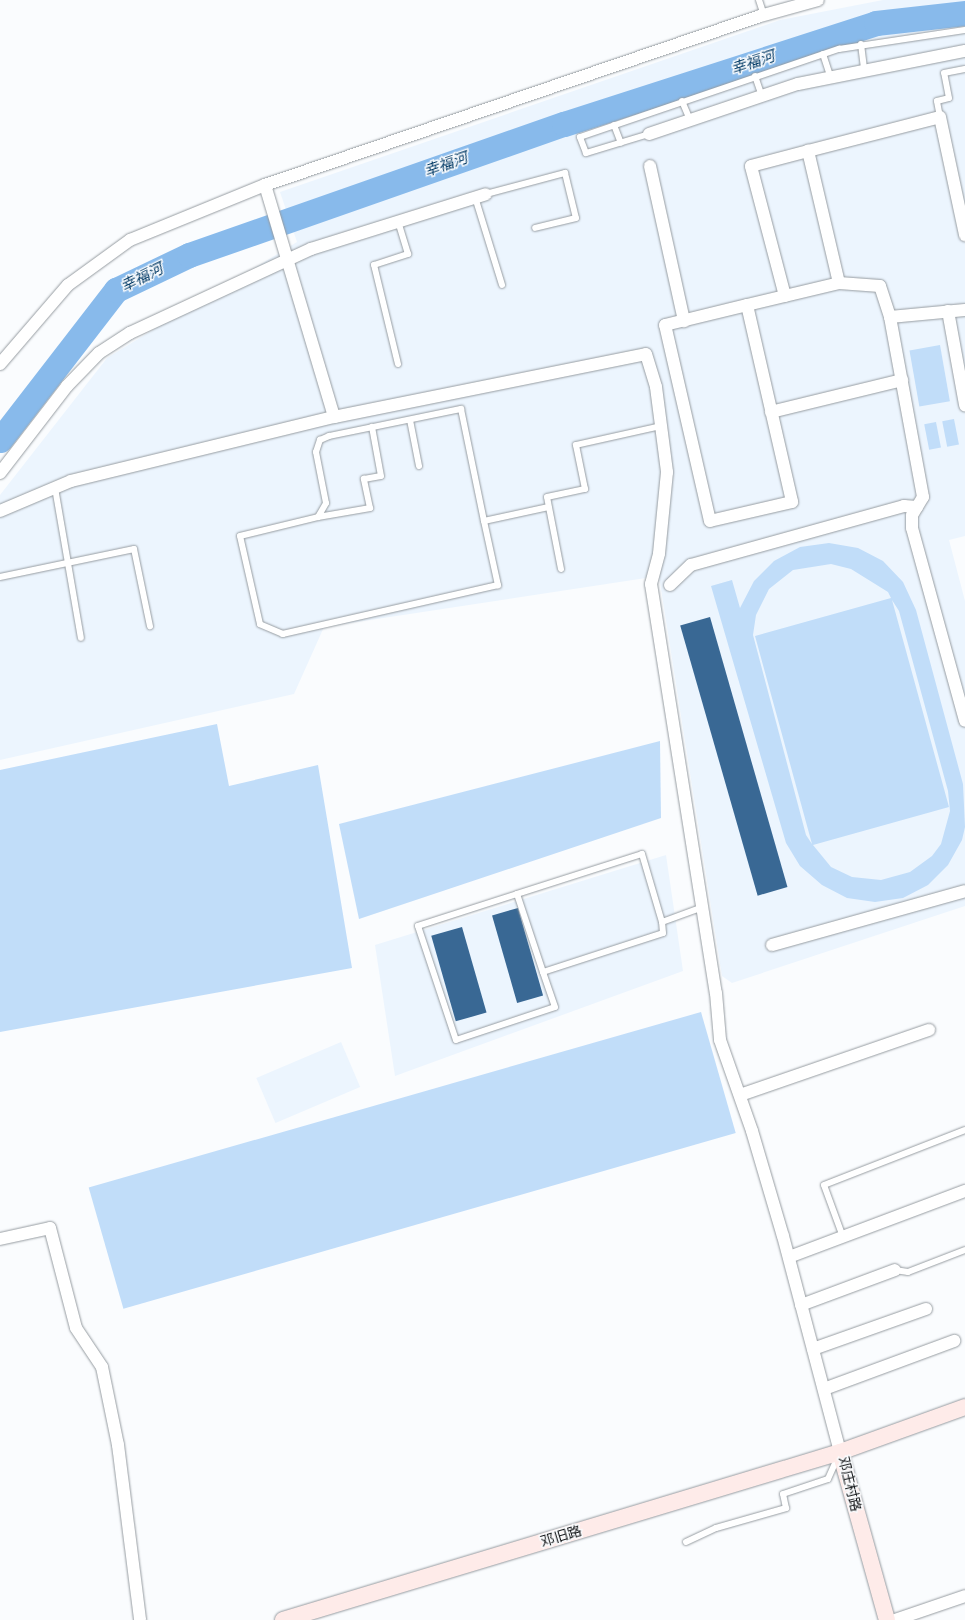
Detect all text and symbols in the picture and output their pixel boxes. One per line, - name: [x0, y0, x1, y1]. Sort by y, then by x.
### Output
- water label: 幸福河: [729, 47, 777, 79]
- water label: 幸福河: [422, 149, 470, 181]
- water label: 幸福河: [118, 260, 166, 296]
- street label: 邓庄村路: [835, 1455, 865, 1513]
- street label: 邓旧路: [538, 1522, 584, 1550]

